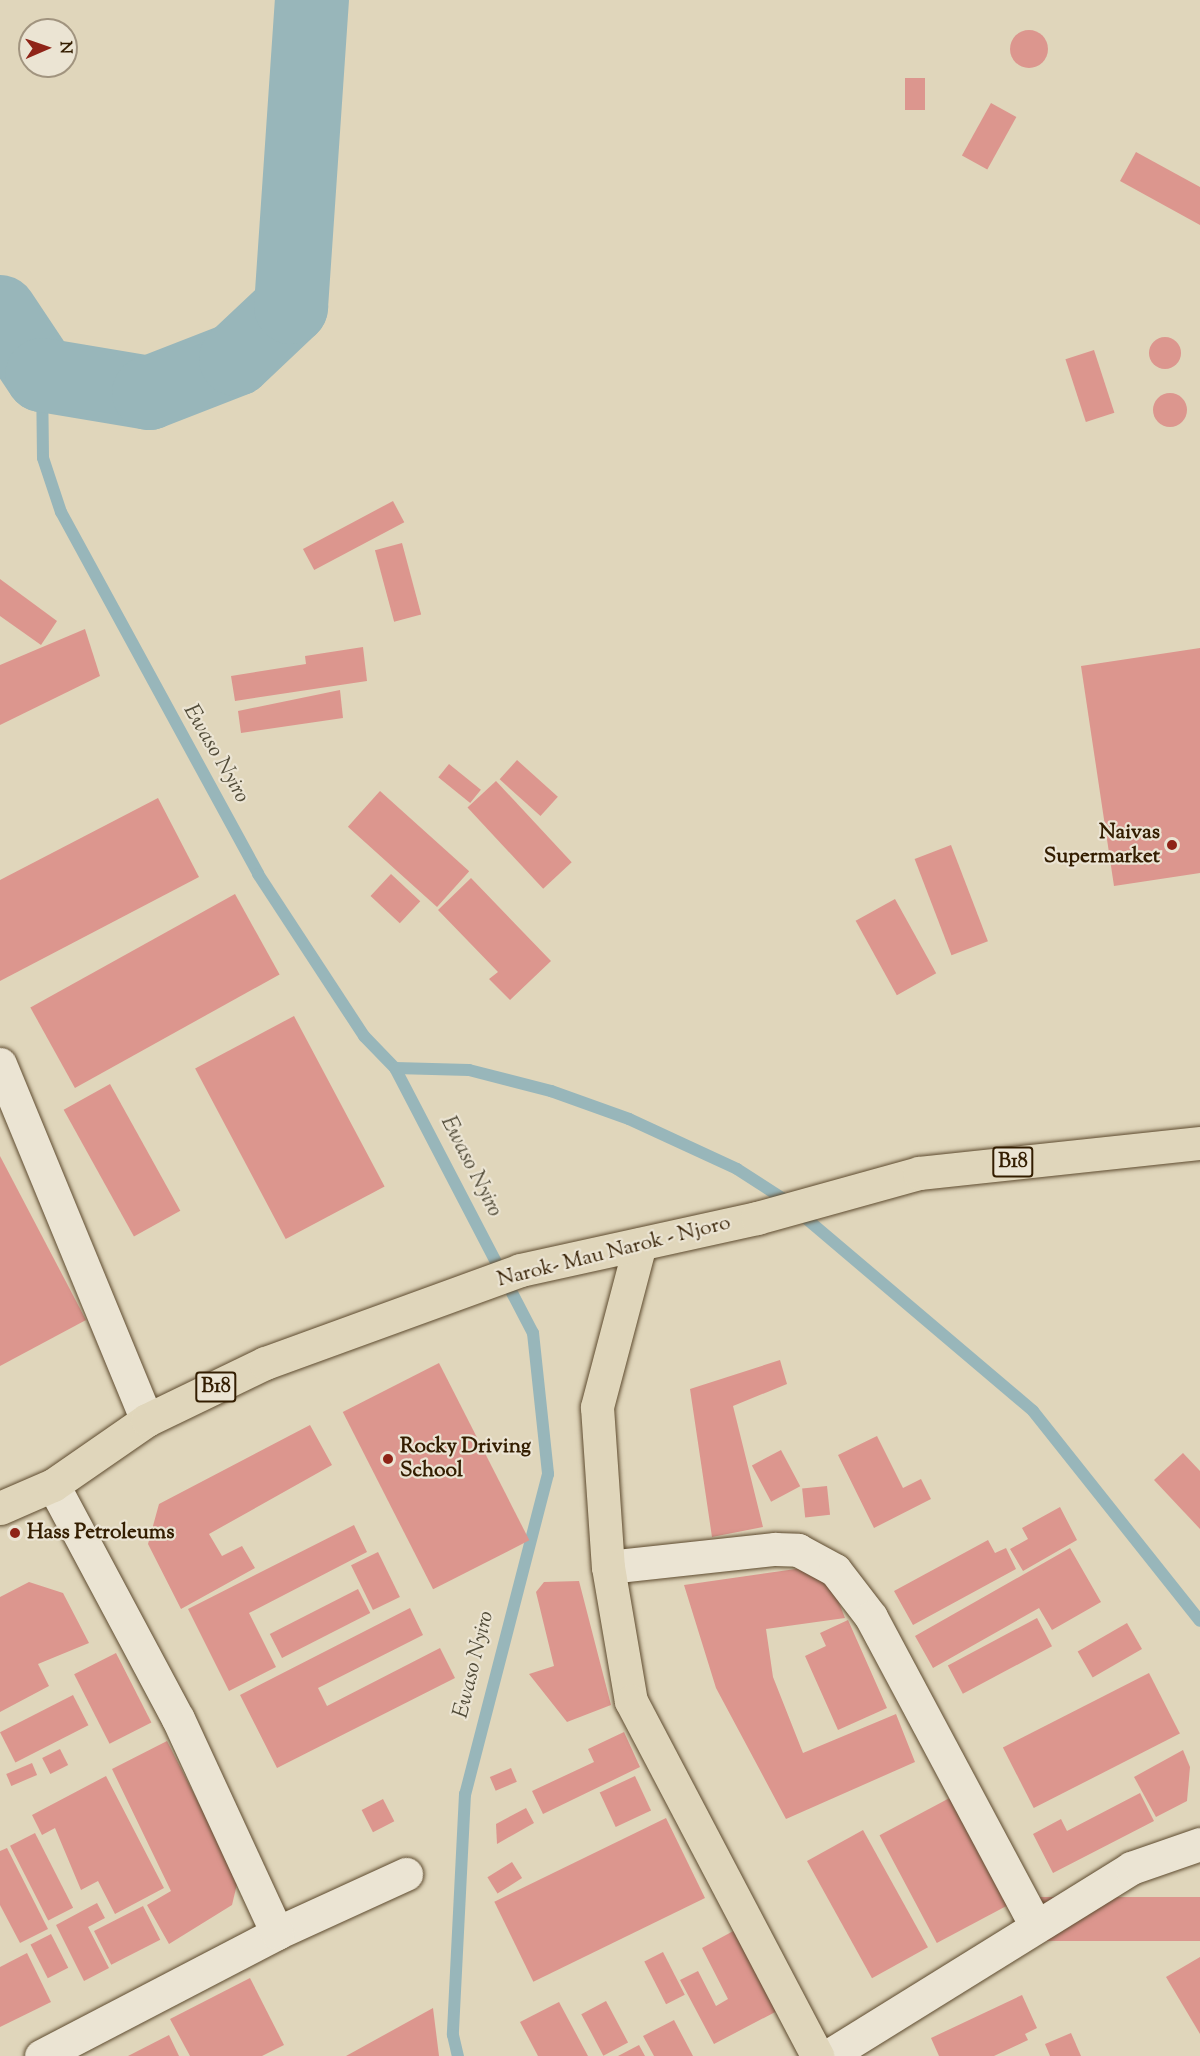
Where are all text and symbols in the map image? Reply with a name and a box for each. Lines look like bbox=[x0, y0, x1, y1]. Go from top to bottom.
north arrow bbox=[18, 18, 78, 78]
text: N bbox=[53, 41, 76, 54]
water label: Ewaso Nyiro bbox=[176, 700, 254, 808]
place label: Naivas Supermarket bbox=[1044, 820, 1160, 870]
marker: Naivas Supermarket bbox=[1165, 838, 1179, 852]
water label: Ewaso Nyiro bbox=[433, 1112, 507, 1222]
road number: B18 bbox=[992, 1145, 1034, 1179]
street label: Narok- Mau Narok - Njoro bbox=[495, 1211, 733, 1293]
road number: B18 bbox=[195, 1370, 237, 1404]
place label: Rocky Driving School bbox=[400, 1434, 531, 1484]
marker: Rocky Driving School bbox=[381, 1452, 395, 1466]
place label: Hass Petroleums bbox=[27, 1520, 174, 1546]
marker: Hass Petroleums bbox=[8, 1526, 22, 1540]
water label: Ewaso Nyiro bbox=[449, 1609, 501, 1721]

